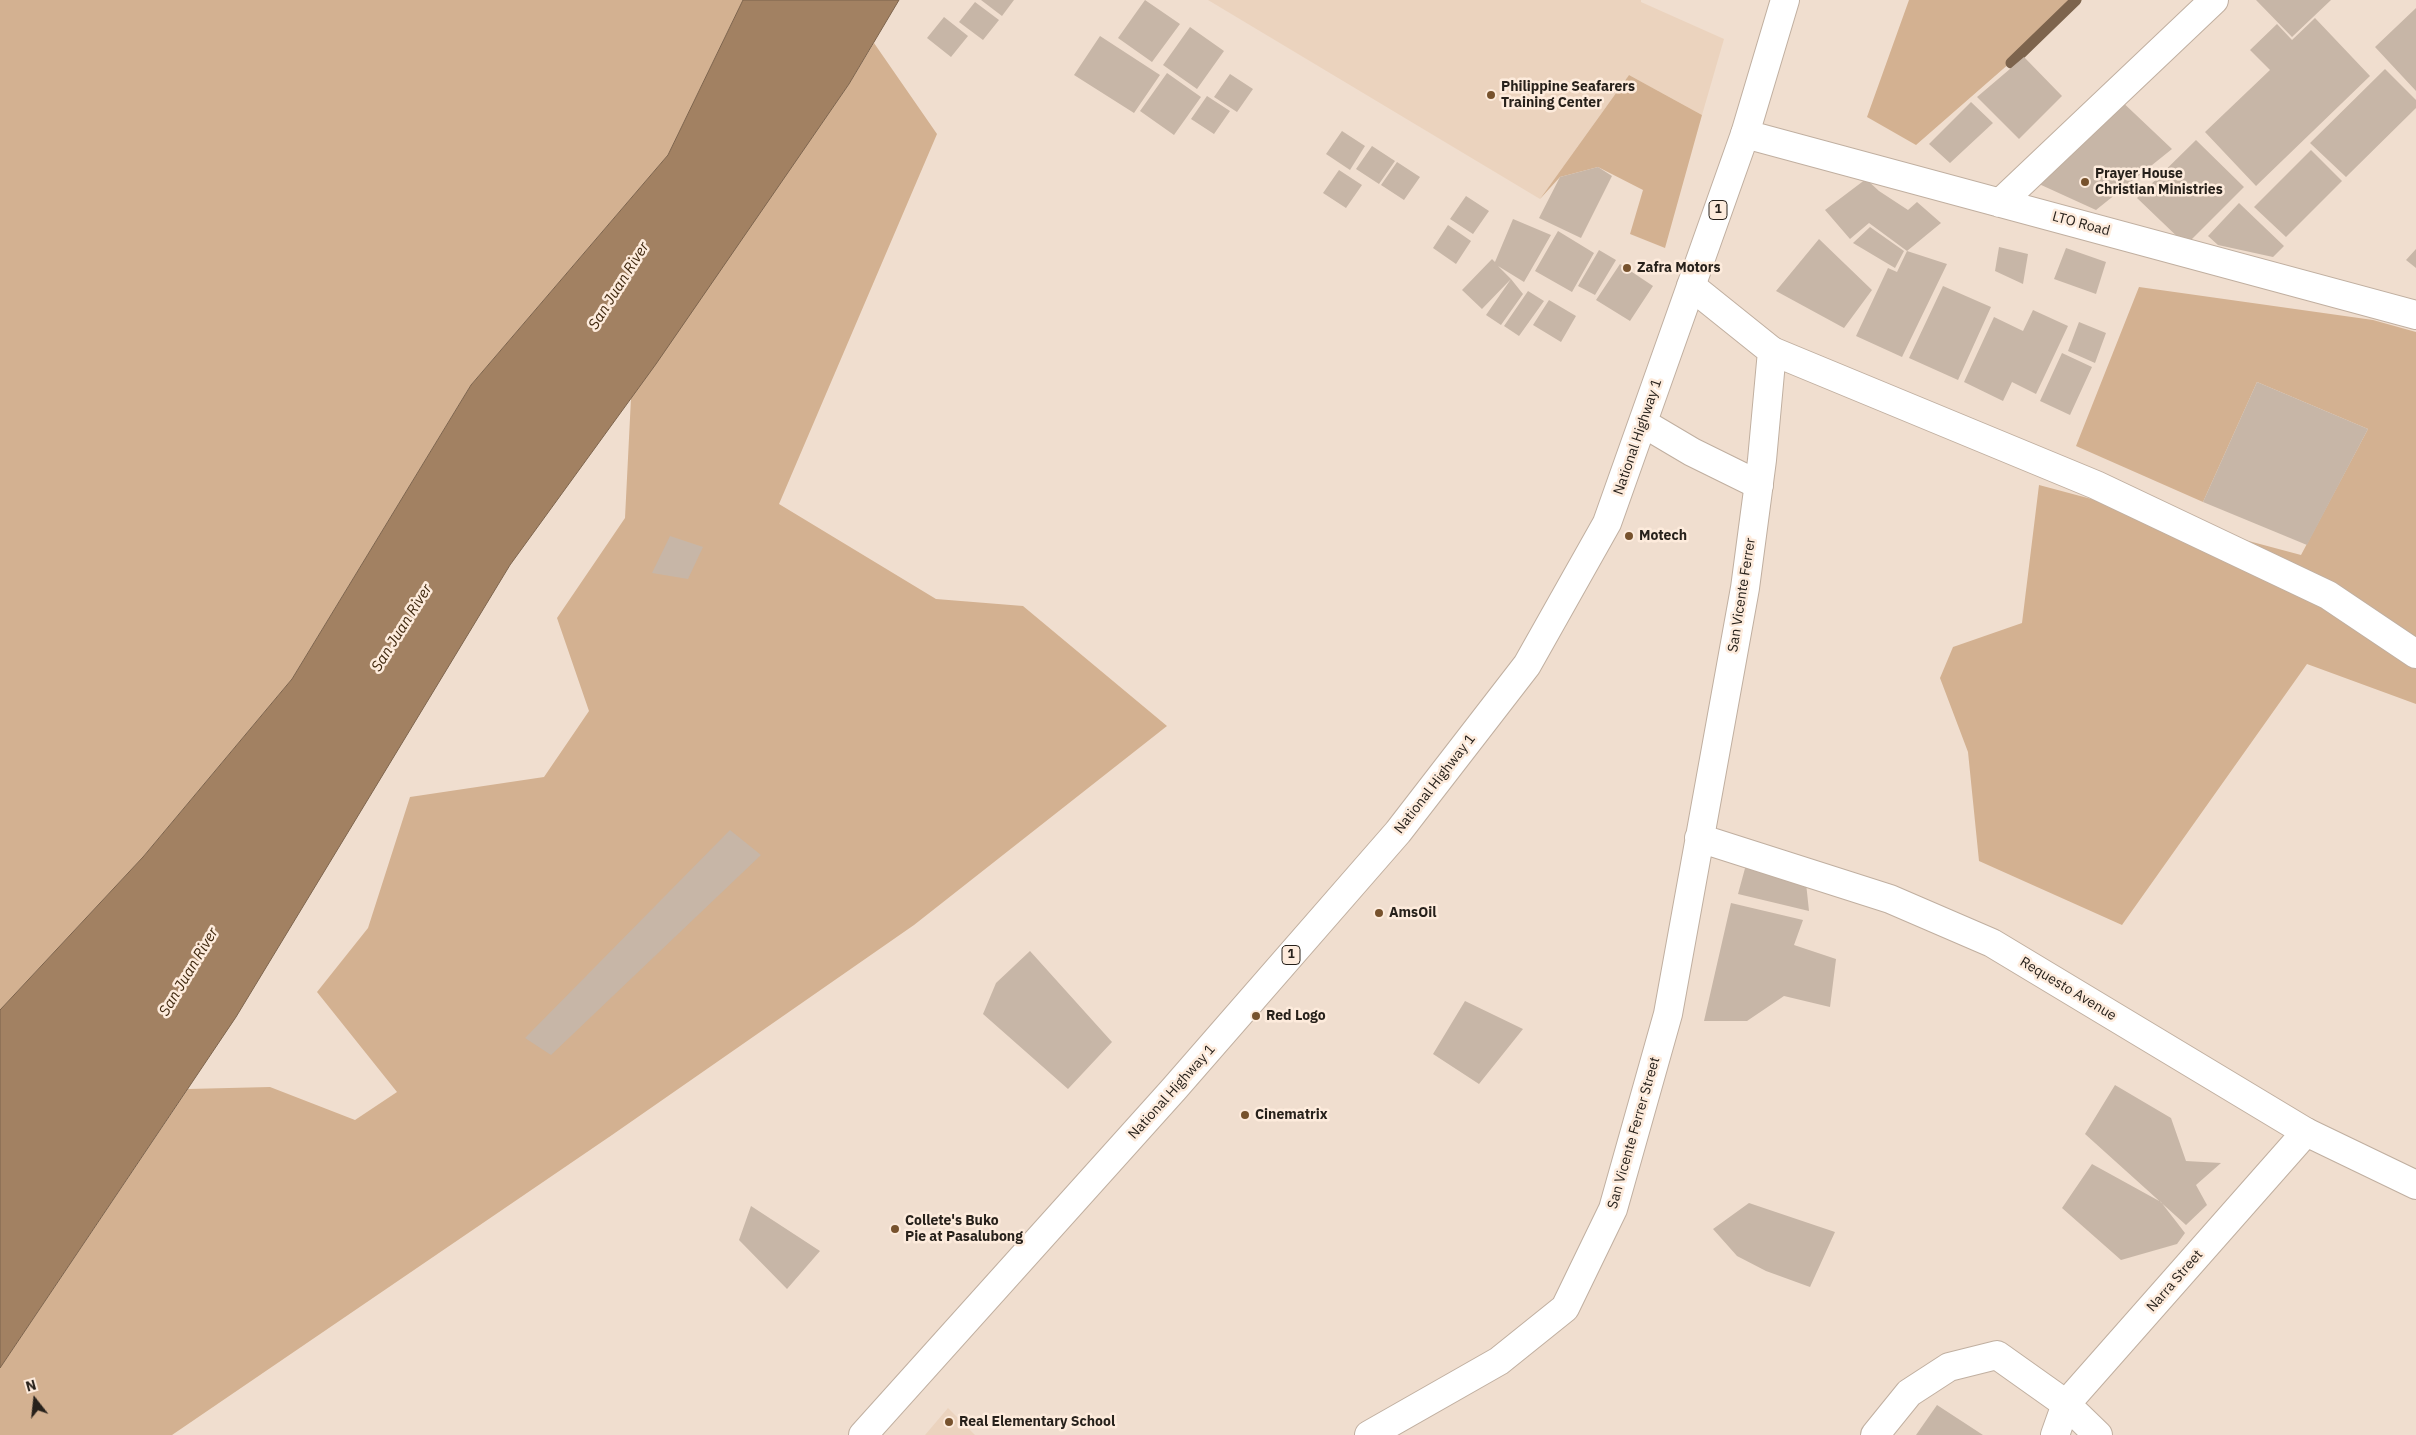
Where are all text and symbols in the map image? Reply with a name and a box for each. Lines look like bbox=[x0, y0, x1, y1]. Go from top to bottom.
place label: Philippine Seafarers Training Center bbox=[1501, 79, 1635, 111]
marker: Philippine Seafarers Training Center bbox=[1485, 89, 1497, 101]
place label: Prayer House Christian Ministries bbox=[2095, 166, 2223, 198]
marker: Prayer House Christian Ministries bbox=[2079, 176, 2091, 188]
road number: 1 bbox=[1709, 200, 1727, 220]
street label: LTO Road bbox=[2050, 208, 2112, 240]
water label: San Juan River bbox=[585, 239, 653, 333]
place label: Zafra Motors bbox=[1637, 260, 1720, 276]
marker: Zafra Motors bbox=[1621, 262, 1633, 274]
street label: National Highway 1 bbox=[1610, 377, 1666, 497]
place label: Motech bbox=[1639, 528, 1687, 544]
marker: Motech bbox=[1623, 530, 1635, 542]
street label: San Vicente Ferrer bbox=[1725, 537, 1759, 653]
water label: San Juan River bbox=[368, 581, 436, 675]
street label: National Highway 1 bbox=[1391, 731, 1479, 837]
place label: AmsOil bbox=[1389, 905, 1436, 921]
marker: AmsOil bbox=[1373, 907, 1385, 919]
water label: San Juan River bbox=[156, 925, 222, 1019]
road number: 1 bbox=[1282, 946, 1300, 964]
street label: Requesto Avenue bbox=[2017, 954, 2119, 1024]
place label: Red Logo bbox=[1266, 1008, 1326, 1024]
marker: Red Logo bbox=[1250, 1010, 1262, 1022]
street label: National Highway 1 bbox=[1125, 1041, 1219, 1143]
street label: San Vicente Ferrer Street bbox=[1604, 1055, 1664, 1211]
place label: Cinematrix bbox=[1255, 1107, 1328, 1123]
marker: Cinematrix bbox=[1239, 1109, 1251, 1121]
place label: Collete's Buko Pie at Pasalubong bbox=[905, 1213, 1023, 1246]
marker: Collete's Buko Pie at Pasalubong bbox=[889, 1223, 901, 1235]
street label: Narra Street bbox=[2143, 1247, 2207, 1315]
north arrow bbox=[10, 1375, 60, 1425]
text: N bbox=[24, 1376, 38, 1396]
place label: Real Elementary School bbox=[959, 1414, 1115, 1430]
marker: Real Elementary School bbox=[943, 1416, 955, 1428]

